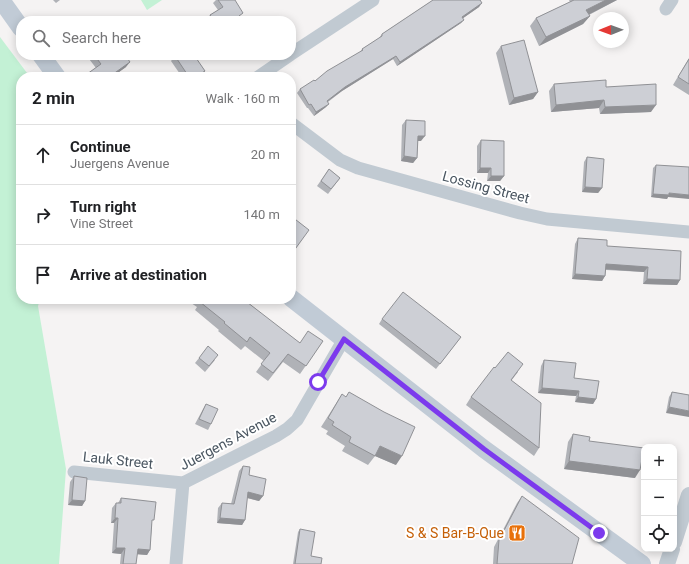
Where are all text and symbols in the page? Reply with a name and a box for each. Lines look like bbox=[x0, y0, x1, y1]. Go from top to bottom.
north arrow bbox=[593, 12, 629, 48]
search box bbox=[16, 16, 296, 60]
icon: search bbox=[30, 27, 52, 49]
text: Search here bbox=[62, 29, 141, 47]
text: 2 min bbox=[32, 88, 75, 108]
text: Walk · 160 m bbox=[205, 91, 280, 106]
text: Continue bbox=[70, 138, 131, 156]
icon: ahead bbox=[32, 144, 54, 166]
text: 20 m bbox=[251, 147, 280, 162]
text: Juergens Avenue bbox=[70, 156, 169, 171]
street label: Lossing Street bbox=[441, 168, 532, 206]
text: Turn right bbox=[70, 198, 136, 216]
icon: right bbox=[32, 204, 54, 226]
text: 140 m bbox=[243, 207, 280, 222]
text: Vine Street bbox=[70, 216, 133, 231]
icon: arrive bbox=[32, 264, 54, 286]
text: Arrive at destination bbox=[70, 266, 207, 284]
route start bbox=[309, 373, 327, 391]
street label: Juergens Avenue bbox=[177, 409, 279, 473]
map controls bbox=[641, 444, 677, 552]
button: + bbox=[641, 444, 677, 480]
street label: Lauk Street bbox=[82, 448, 154, 472]
button: − bbox=[641, 480, 677, 516]
button: locate bbox=[641, 516, 677, 552]
restaurant icon: S & S Bar-B-Que bbox=[507, 523, 527, 543]
route end bbox=[590, 524, 608, 542]
place label: S & S Bar-B-Que bbox=[406, 525, 504, 541]

